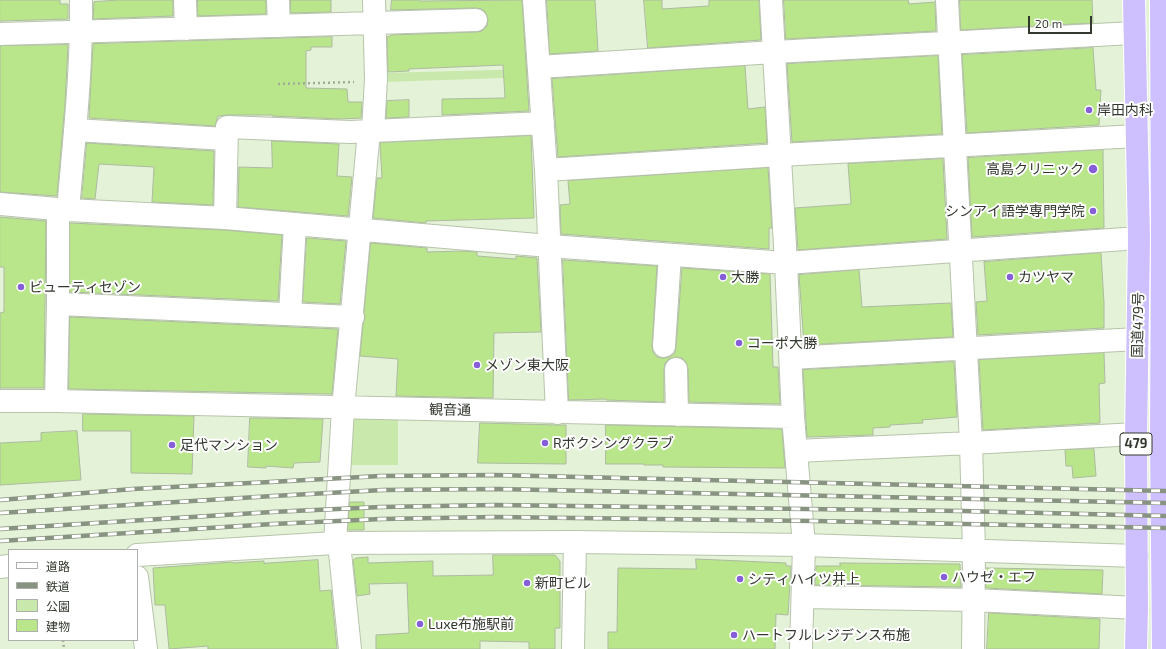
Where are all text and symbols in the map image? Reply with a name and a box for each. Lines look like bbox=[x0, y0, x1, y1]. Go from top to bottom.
scale bar bbox=[1030, 8, 1094, 34]
text: 20 m bbox=[1035, 16, 1062, 30]
place label: 岸田内科 bbox=[1097, 102, 1153, 118]
marker: 岸田内科 bbox=[1084, 105, 1094, 115]
place label: 高島クリニック bbox=[986, 161, 1084, 177]
marker: 高島クリニック bbox=[1087, 163, 1099, 175]
place label: シンアイ語学専門学院 bbox=[945, 203, 1085, 219]
marker: シンアイ語学専門学院 bbox=[1088, 206, 1098, 216]
place label: 大勝 bbox=[731, 269, 759, 285]
place label: カツヤマ bbox=[1018, 269, 1074, 285]
marker: 大勝 bbox=[718, 272, 728, 282]
marker: カツヤマ bbox=[1005, 272, 1015, 282]
place label: ビューティセゾン bbox=[29, 279, 141, 295]
marker: ビューティセゾン bbox=[16, 282, 26, 292]
street label: 国道479号 bbox=[1129, 292, 1147, 358]
place label: コーポ大勝 bbox=[747, 335, 817, 351]
marker: コーポ大勝 bbox=[734, 338, 744, 348]
place label: メゾン東大阪 bbox=[485, 357, 569, 373]
marker: メゾン東大阪 bbox=[472, 360, 482, 370]
street label: 観音通 bbox=[429, 401, 471, 419]
road number: 479 bbox=[1120, 433, 1152, 455]
place label: Rボクシングクラブ bbox=[553, 435, 674, 451]
place label: 足代マンション bbox=[180, 437, 278, 453]
marker: Rボクシングクラブ bbox=[540, 438, 550, 448]
marker: 足代マンション bbox=[167, 440, 177, 450]
legend bbox=[8, 549, 138, 641]
text: 道路 bbox=[46, 559, 70, 573]
place label: ハウゼ・エフ bbox=[952, 569, 1036, 585]
place label: シティハイツ井上 bbox=[748, 571, 860, 587]
marker: ハウゼ・エフ bbox=[939, 572, 949, 582]
marker: シティハイツ井上 bbox=[735, 574, 745, 584]
place label: 新町ビル bbox=[535, 575, 591, 591]
marker: 新町ビル bbox=[522, 578, 532, 588]
text: 鉄道 bbox=[46, 579, 70, 593]
text: 公園 bbox=[46, 599, 70, 613]
place label: Luxe布施駅前 bbox=[428, 616, 514, 632]
text: 建物 bbox=[46, 619, 70, 633]
marker: Luxe布施駅前 bbox=[415, 619, 425, 629]
place label: ハートフルレジデンス布施 bbox=[742, 627, 910, 643]
marker: ハートフルレジデンス布施 bbox=[729, 630, 739, 640]

